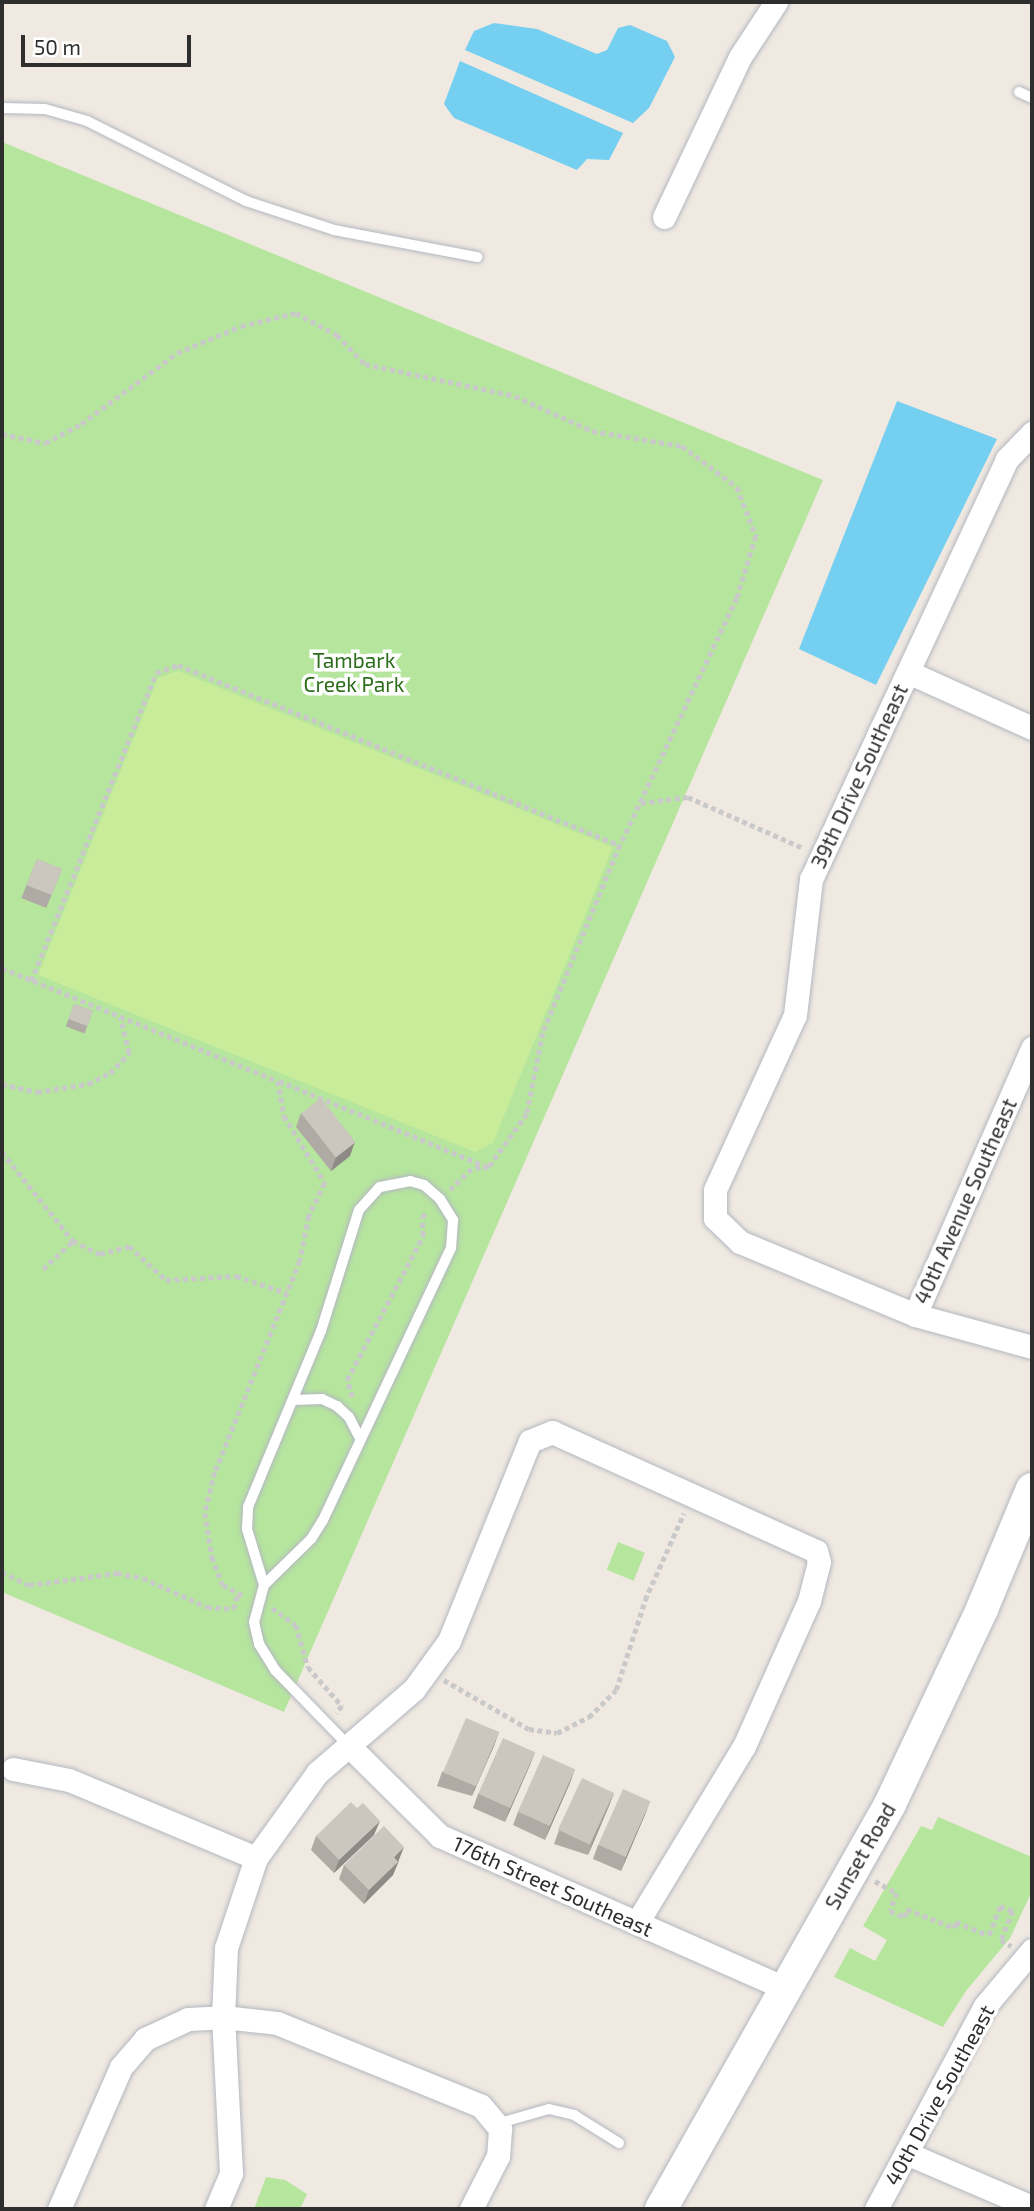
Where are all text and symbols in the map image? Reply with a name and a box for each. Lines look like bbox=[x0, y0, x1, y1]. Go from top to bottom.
scale bar bbox=[24, 21, 194, 65]
text: 50 m bbox=[34, 34, 81, 59]
park label: Tambark Creek Park bbox=[304, 647, 404, 697]
street label: 39th Drive Southeast bbox=[805, 680, 913, 872]
street label: 40th Avenue Southeast bbox=[908, 1094, 1022, 1308]
street label: Sunset Road bbox=[819, 1798, 901, 1914]
street label: 176th Street Southeast bbox=[449, 1830, 657, 1942]
street label: 40th Drive Southeast bbox=[879, 2000, 999, 2190]

